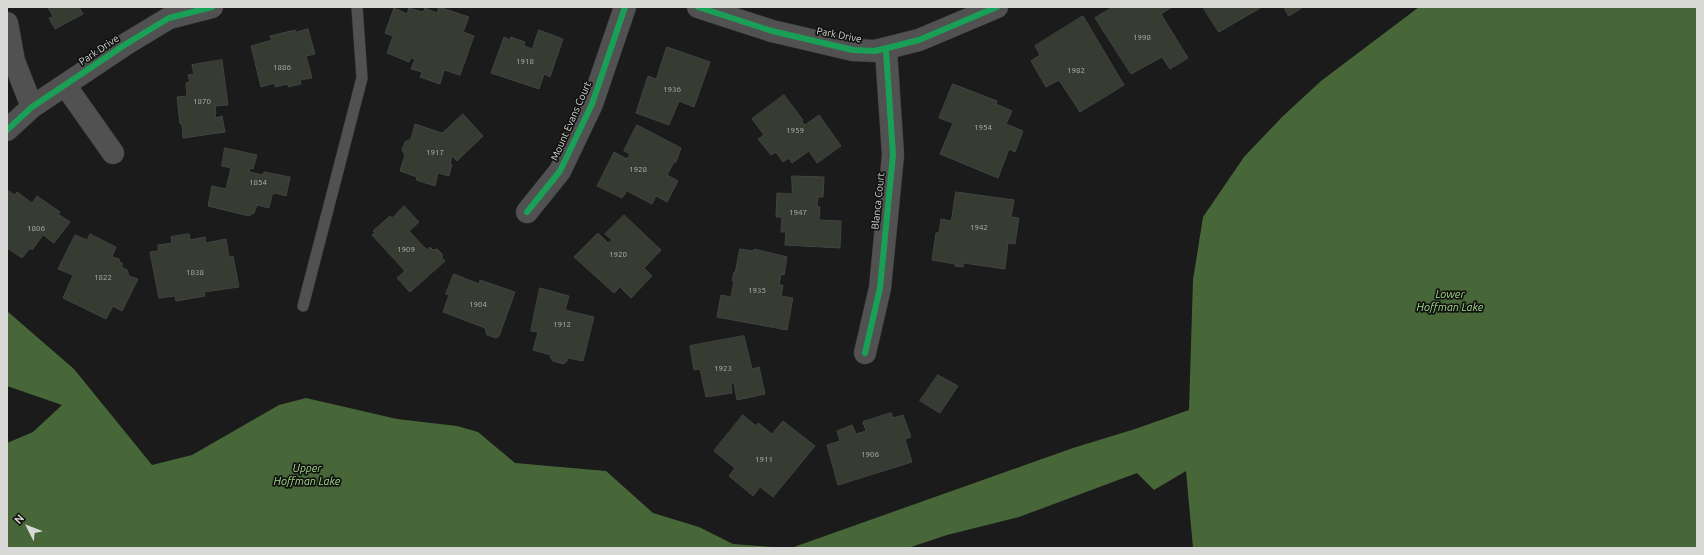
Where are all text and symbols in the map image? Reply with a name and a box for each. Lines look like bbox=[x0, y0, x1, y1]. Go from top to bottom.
street label: Park Drive bbox=[815, 25, 863, 45]
street label: Park Drive bbox=[77, 32, 121, 68]
house number: 1998 bbox=[1133, 32, 1151, 42]
house number: 1918 bbox=[516, 56, 534, 66]
house number: 1886 bbox=[273, 62, 291, 72]
house number: 1982 bbox=[1067, 65, 1085, 75]
street label: Mount Evans Court bbox=[548, 80, 594, 162]
house number: 1936 bbox=[663, 84, 681, 94]
house number: 1870 bbox=[193, 96, 211, 106]
house number: 1954 bbox=[974, 122, 992, 132]
house number: 1959 bbox=[786, 125, 804, 135]
house number: 1917 bbox=[426, 147, 444, 157]
house number: 1928 bbox=[629, 164, 647, 174]
street label: Blanca Court bbox=[869, 172, 887, 230]
house number: 1854 bbox=[249, 177, 267, 187]
house number: 1947 bbox=[789, 207, 807, 217]
house number: 1942 bbox=[970, 222, 988, 232]
house number: 1806 bbox=[27, 223, 45, 233]
house number: 1909 bbox=[397, 244, 415, 254]
house number: 1920 bbox=[609, 249, 627, 259]
house number: 1838 bbox=[186, 267, 204, 277]
house number: 1822 bbox=[94, 272, 112, 282]
house number: 1935 bbox=[748, 285, 766, 295]
water label: Lower Hoffman Lake bbox=[1417, 287, 1483, 313]
house number: 1904 bbox=[469, 299, 487, 309]
house number: 1912 bbox=[553, 319, 571, 329]
house number: 1923 bbox=[714, 363, 732, 373]
house number: 1906 bbox=[861, 449, 879, 459]
house number: 1911 bbox=[755, 454, 773, 464]
water label: Upper Hoffman Lake bbox=[274, 461, 340, 487]
north arrow bbox=[8, 507, 48, 547]
text: N bbox=[12, 512, 26, 526]

